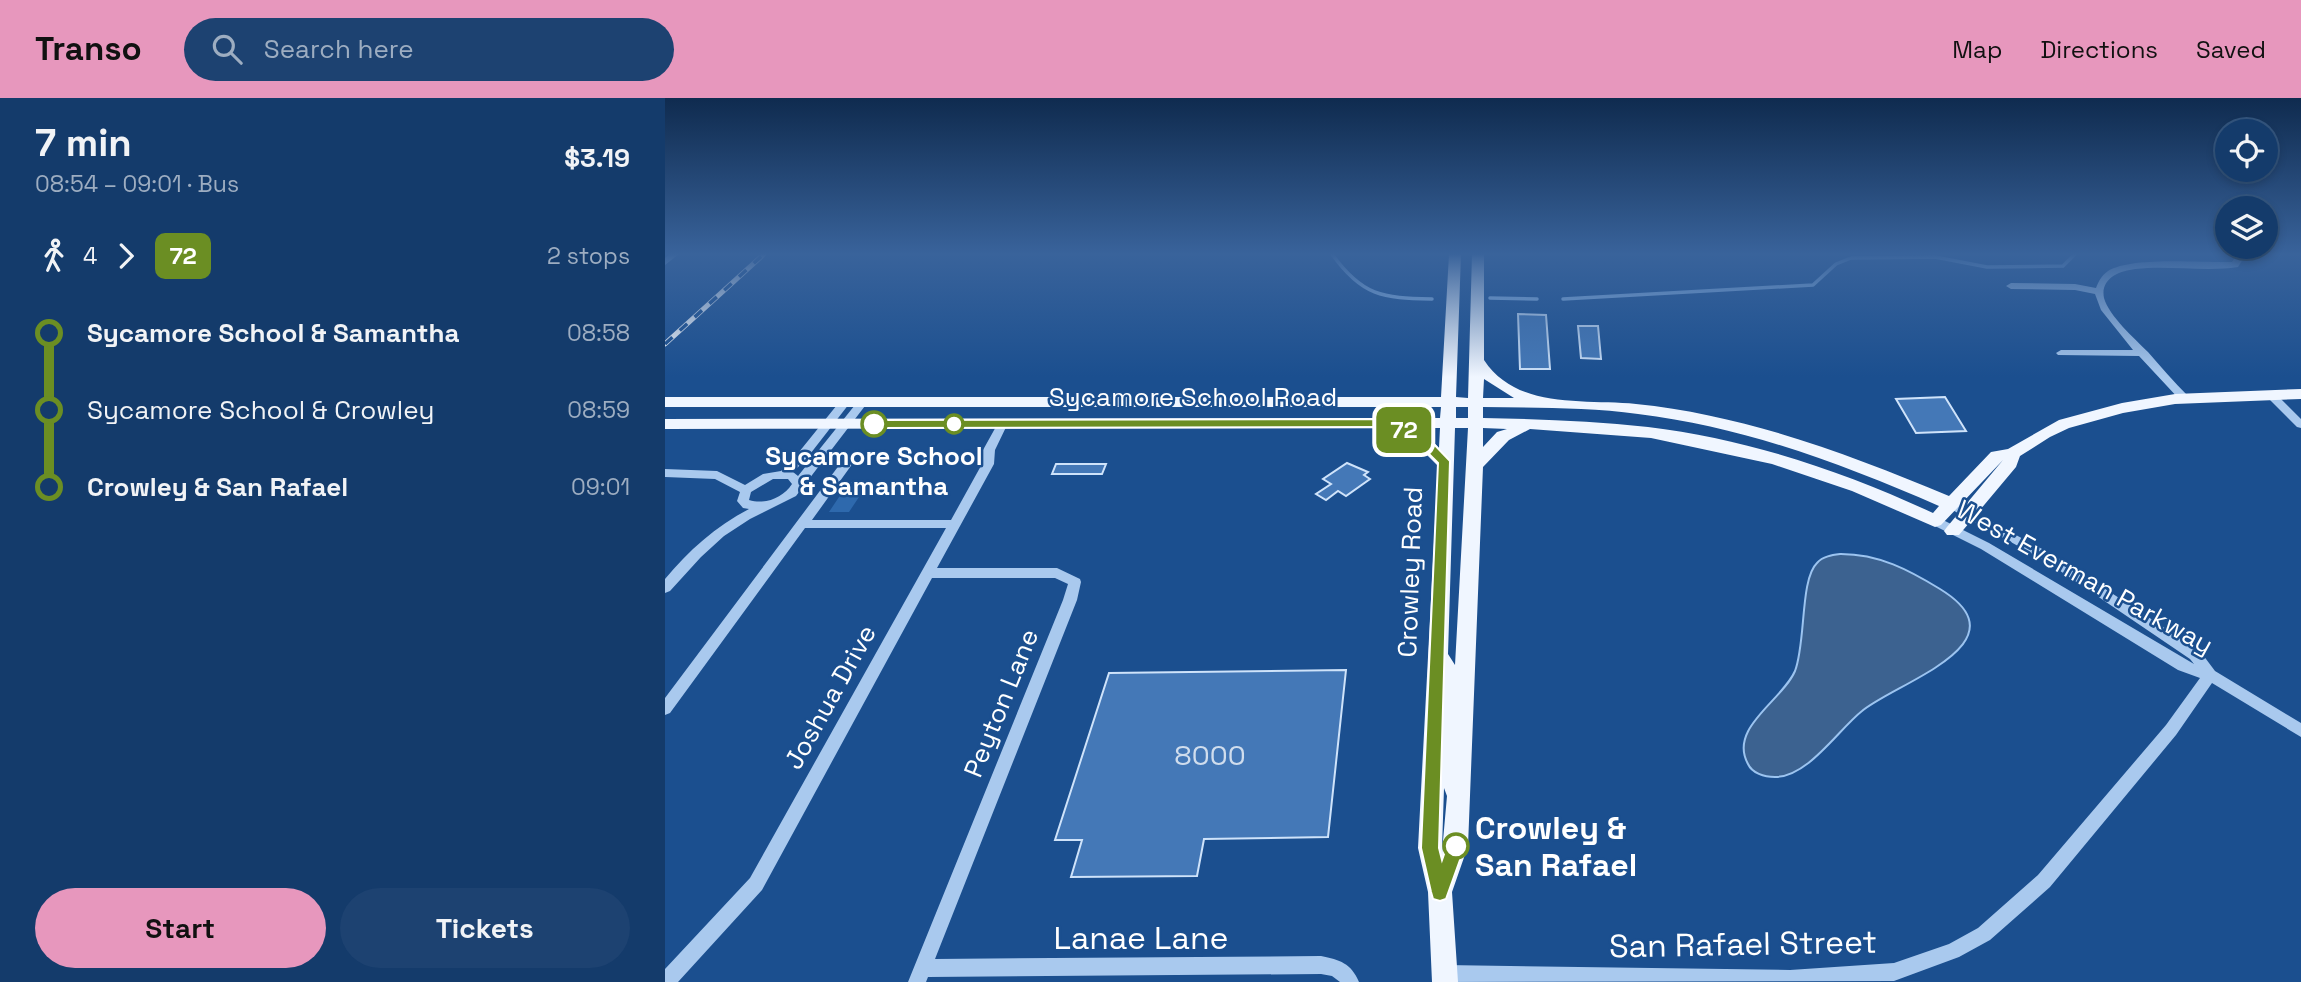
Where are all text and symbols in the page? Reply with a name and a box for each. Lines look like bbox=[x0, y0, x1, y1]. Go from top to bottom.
search box bbox=[184, 18, 674, 81]
text: Transo bbox=[35, 28, 142, 70]
icon: search bbox=[208, 30, 246, 68]
text: Search here bbox=[264, 32, 414, 66]
text: Map bbox=[1952, 34, 2002, 65]
text: Directions bbox=[2040, 34, 2158, 65]
text: Saved bbox=[2196, 34, 2266, 65]
text: 7 min bbox=[35, 119, 132, 167]
map controls bbox=[2215, 119, 2278, 259]
button: locate bbox=[2215, 119, 2278, 182]
text: $3.19 bbox=[564, 141, 630, 175]
text: 08:54 – 09:01 · Bus bbox=[35, 169, 239, 199]
button: layers bbox=[2215, 196, 2278, 259]
icon: walk bbox=[35, 237, 73, 275]
icon: forward bbox=[107, 237, 145, 275]
text: 72 bbox=[169, 240, 197, 271]
text: 4 bbox=[83, 241, 97, 271]
text: 2 stops bbox=[547, 241, 630, 271]
text: Sycamore School & Samantha bbox=[87, 316, 459, 350]
text: 08:58 bbox=[567, 318, 630, 348]
street label: Sycamore School Road bbox=[1049, 380, 1337, 414]
text: Sycamore School & Crowley bbox=[87, 393, 435, 427]
text: 08:59 bbox=[567, 395, 630, 425]
line badge: 72 bbox=[1373, 407, 1435, 453]
marker: Sycamore School & Samantha bbox=[861, 411, 887, 437]
unlabelled marker bbox=[944, 414, 964, 434]
text: 72 bbox=[1390, 414, 1418, 445]
place label: Sycamore School & Samantha bbox=[765, 439, 983, 503]
text: Crowley & San Rafael bbox=[87, 470, 348, 504]
text: 09:01 bbox=[571, 472, 630, 502]
street label: Crowley Road bbox=[1390, 486, 1430, 658]
street label: West Everman Parkway bbox=[1951, 492, 2219, 662]
street label: Joshua Drive bbox=[776, 619, 884, 775]
street label: Peyton Lane bbox=[956, 624, 1046, 782]
house number: 8000 bbox=[1174, 737, 1246, 773]
place label: Crowley & San Rafael bbox=[1475, 808, 1637, 885]
marker: Crowley & San Rafael bbox=[1443, 833, 1469, 859]
button: Start bbox=[35, 888, 326, 968]
button: Tickets bbox=[340, 888, 630, 968]
street label: Lanae Lane bbox=[1053, 918, 1229, 958]
street label: San Rafael Street bbox=[1609, 922, 1877, 966]

